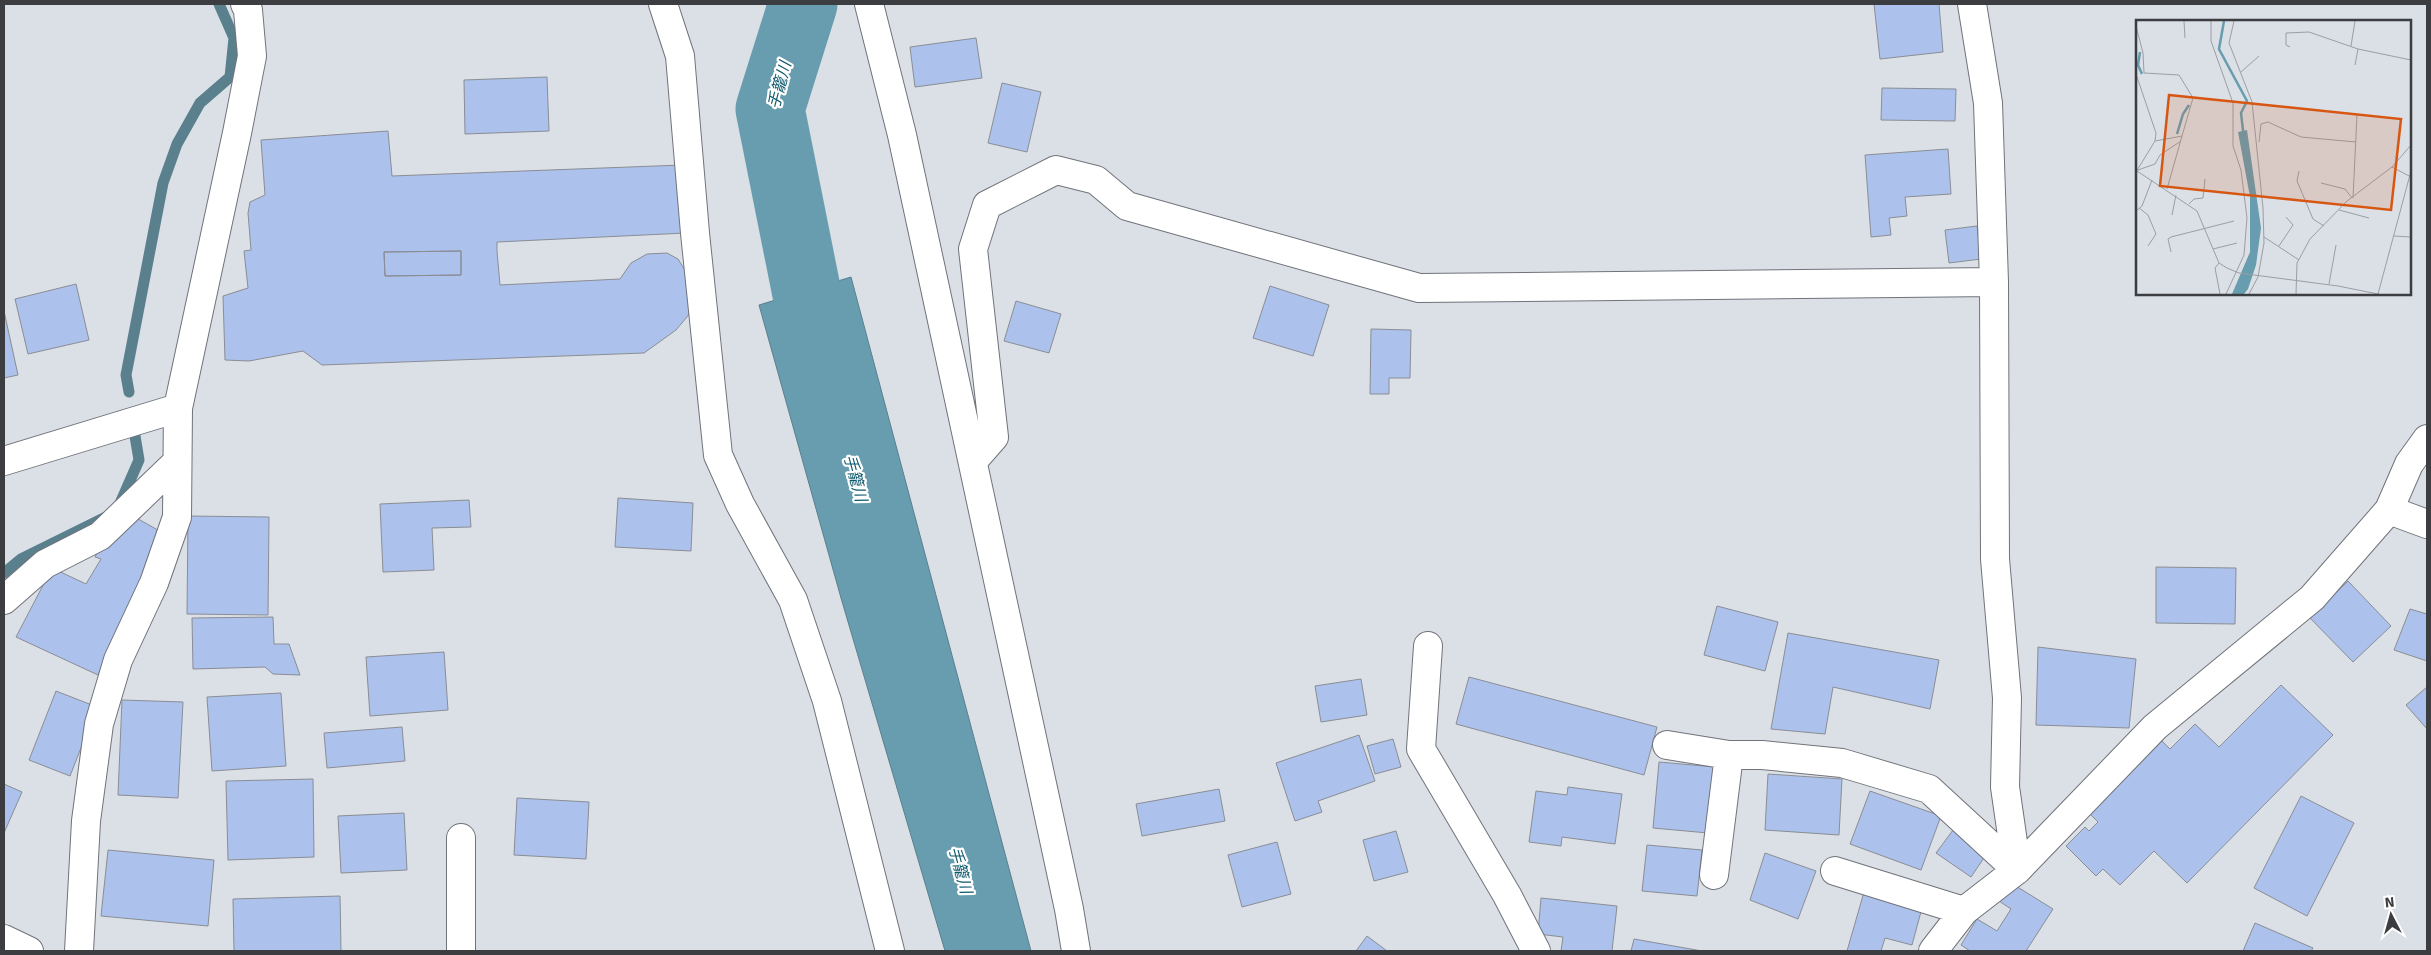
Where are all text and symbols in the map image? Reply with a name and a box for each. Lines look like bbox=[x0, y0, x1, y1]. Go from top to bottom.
inset map bbox=[2136, 20, 2411, 295]
water label: 手籠川 bbox=[764, 58, 796, 111]
water label: 手籠川 bbox=[839, 452, 871, 506]
water label: 手籠川 bbox=[944, 844, 976, 898]
north arrow bbox=[2366, 890, 2416, 940]
text: N bbox=[2384, 894, 2395, 912]

